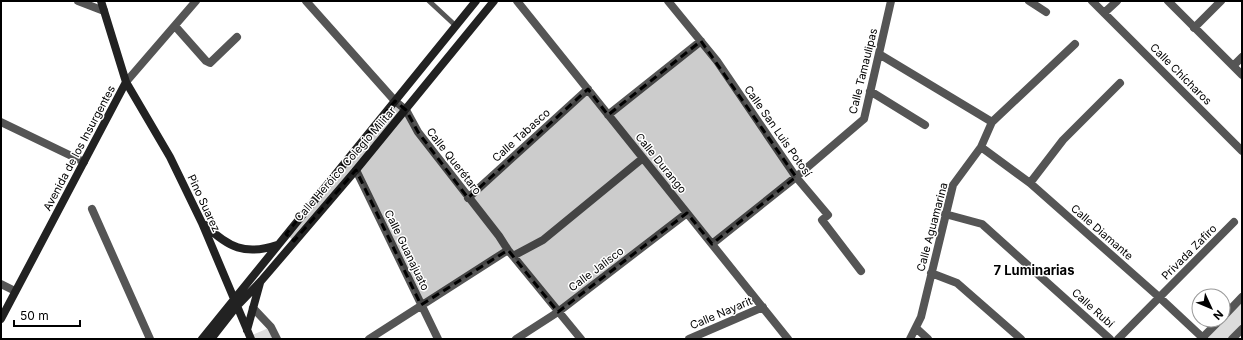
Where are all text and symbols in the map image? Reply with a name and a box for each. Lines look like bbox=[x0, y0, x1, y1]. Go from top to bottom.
street label: Calle Tamaulipas bbox=[846, 26, 880, 115]
street label: Calle Chícharos bbox=[1147, 40, 1215, 108]
street label: Avenida de los Insurgentes bbox=[40, 83, 118, 213]
street label: Calle San Luis Potosí bbox=[741, 83, 815, 180]
street label: Calle Heróico Colegio Militar bbox=[291, 104, 399, 224]
street label: Calle Tabasco bbox=[489, 105, 553, 165]
street label: Calle Querétaro bbox=[424, 125, 485, 198]
street label: Calle Durango bbox=[632, 130, 690, 196]
street label: Pino Suarez bbox=[185, 172, 223, 234]
street label: Calle Aguamarina bbox=[913, 181, 951, 273]
street label: Calle Diamante bbox=[1068, 201, 1136, 263]
street label: Calle Guanajuato bbox=[381, 207, 433, 293]
street label: Privada Zafiro bbox=[1158, 221, 1220, 283]
street label: Calle Jalisco bbox=[566, 243, 627, 294]
district label: 7 Luminarias bbox=[994, 262, 1074, 278]
street label: Calle Rubí bbox=[1069, 285, 1117, 331]
north arrow bbox=[1191, 288, 1231, 328]
street label: Calle Nayarit bbox=[688, 293, 755, 332]
scale bar bbox=[14, 302, 80, 328]
text: N bbox=[1210, 307, 1226, 323]
text: 50 m bbox=[20, 308, 49, 323]

